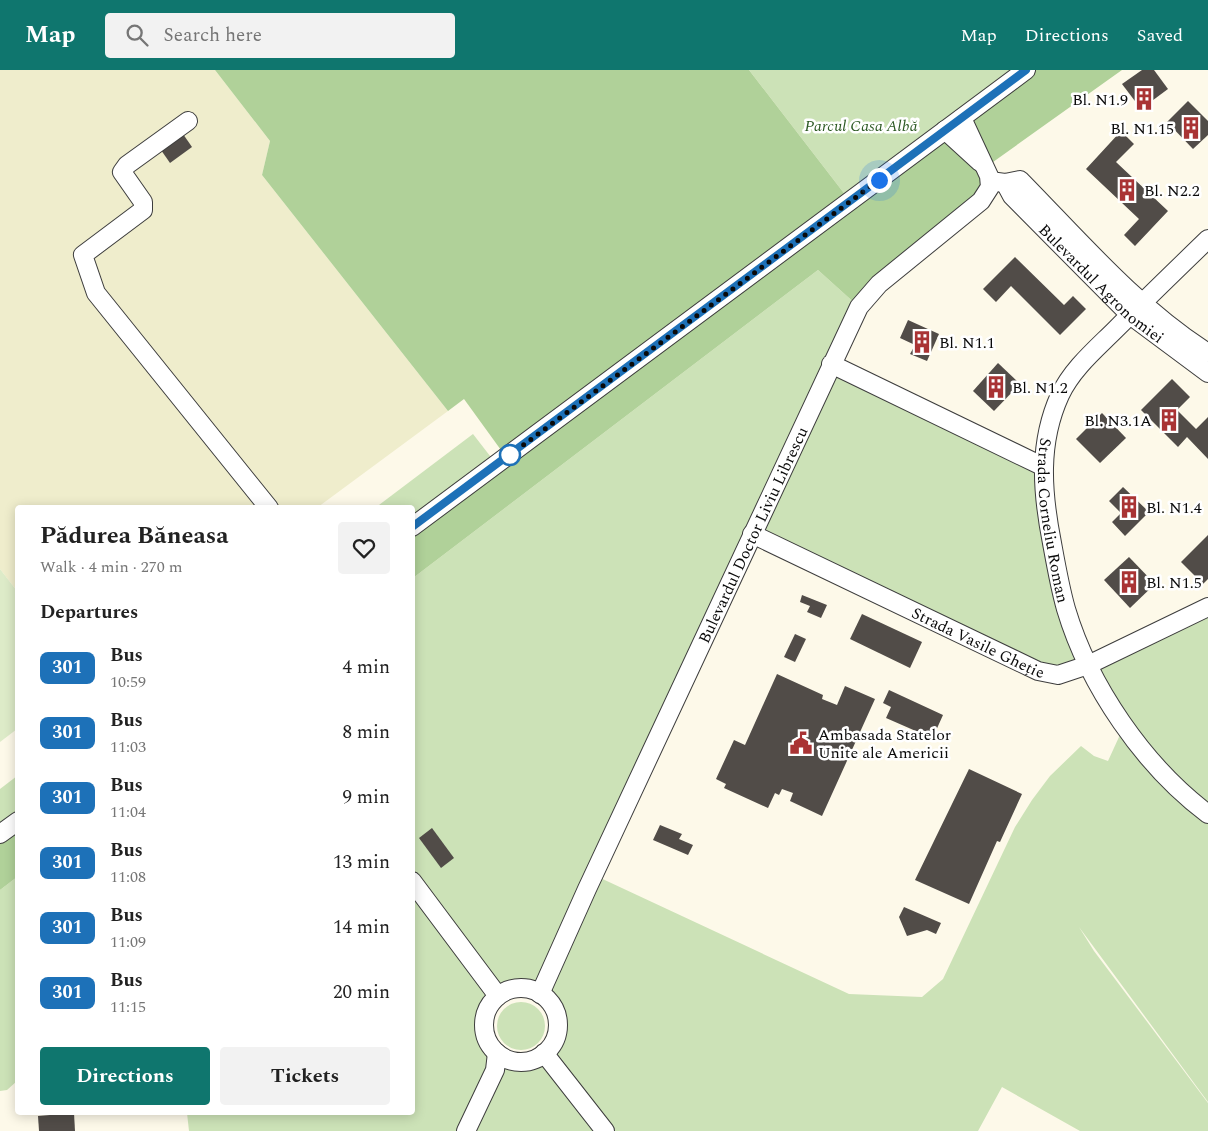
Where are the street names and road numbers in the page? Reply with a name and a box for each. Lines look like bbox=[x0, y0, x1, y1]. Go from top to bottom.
street label: Bulevardul Agronomiei bbox=[1033, 219, 1169, 349]
street label: Bulevardul Doctor Liviu Librescu bbox=[692, 423, 814, 648]
street label: Strada Corneliu Roman bbox=[1031, 436, 1075, 606]
street label: Strada Vasile Gheție bbox=[907, 601, 1046, 685]

